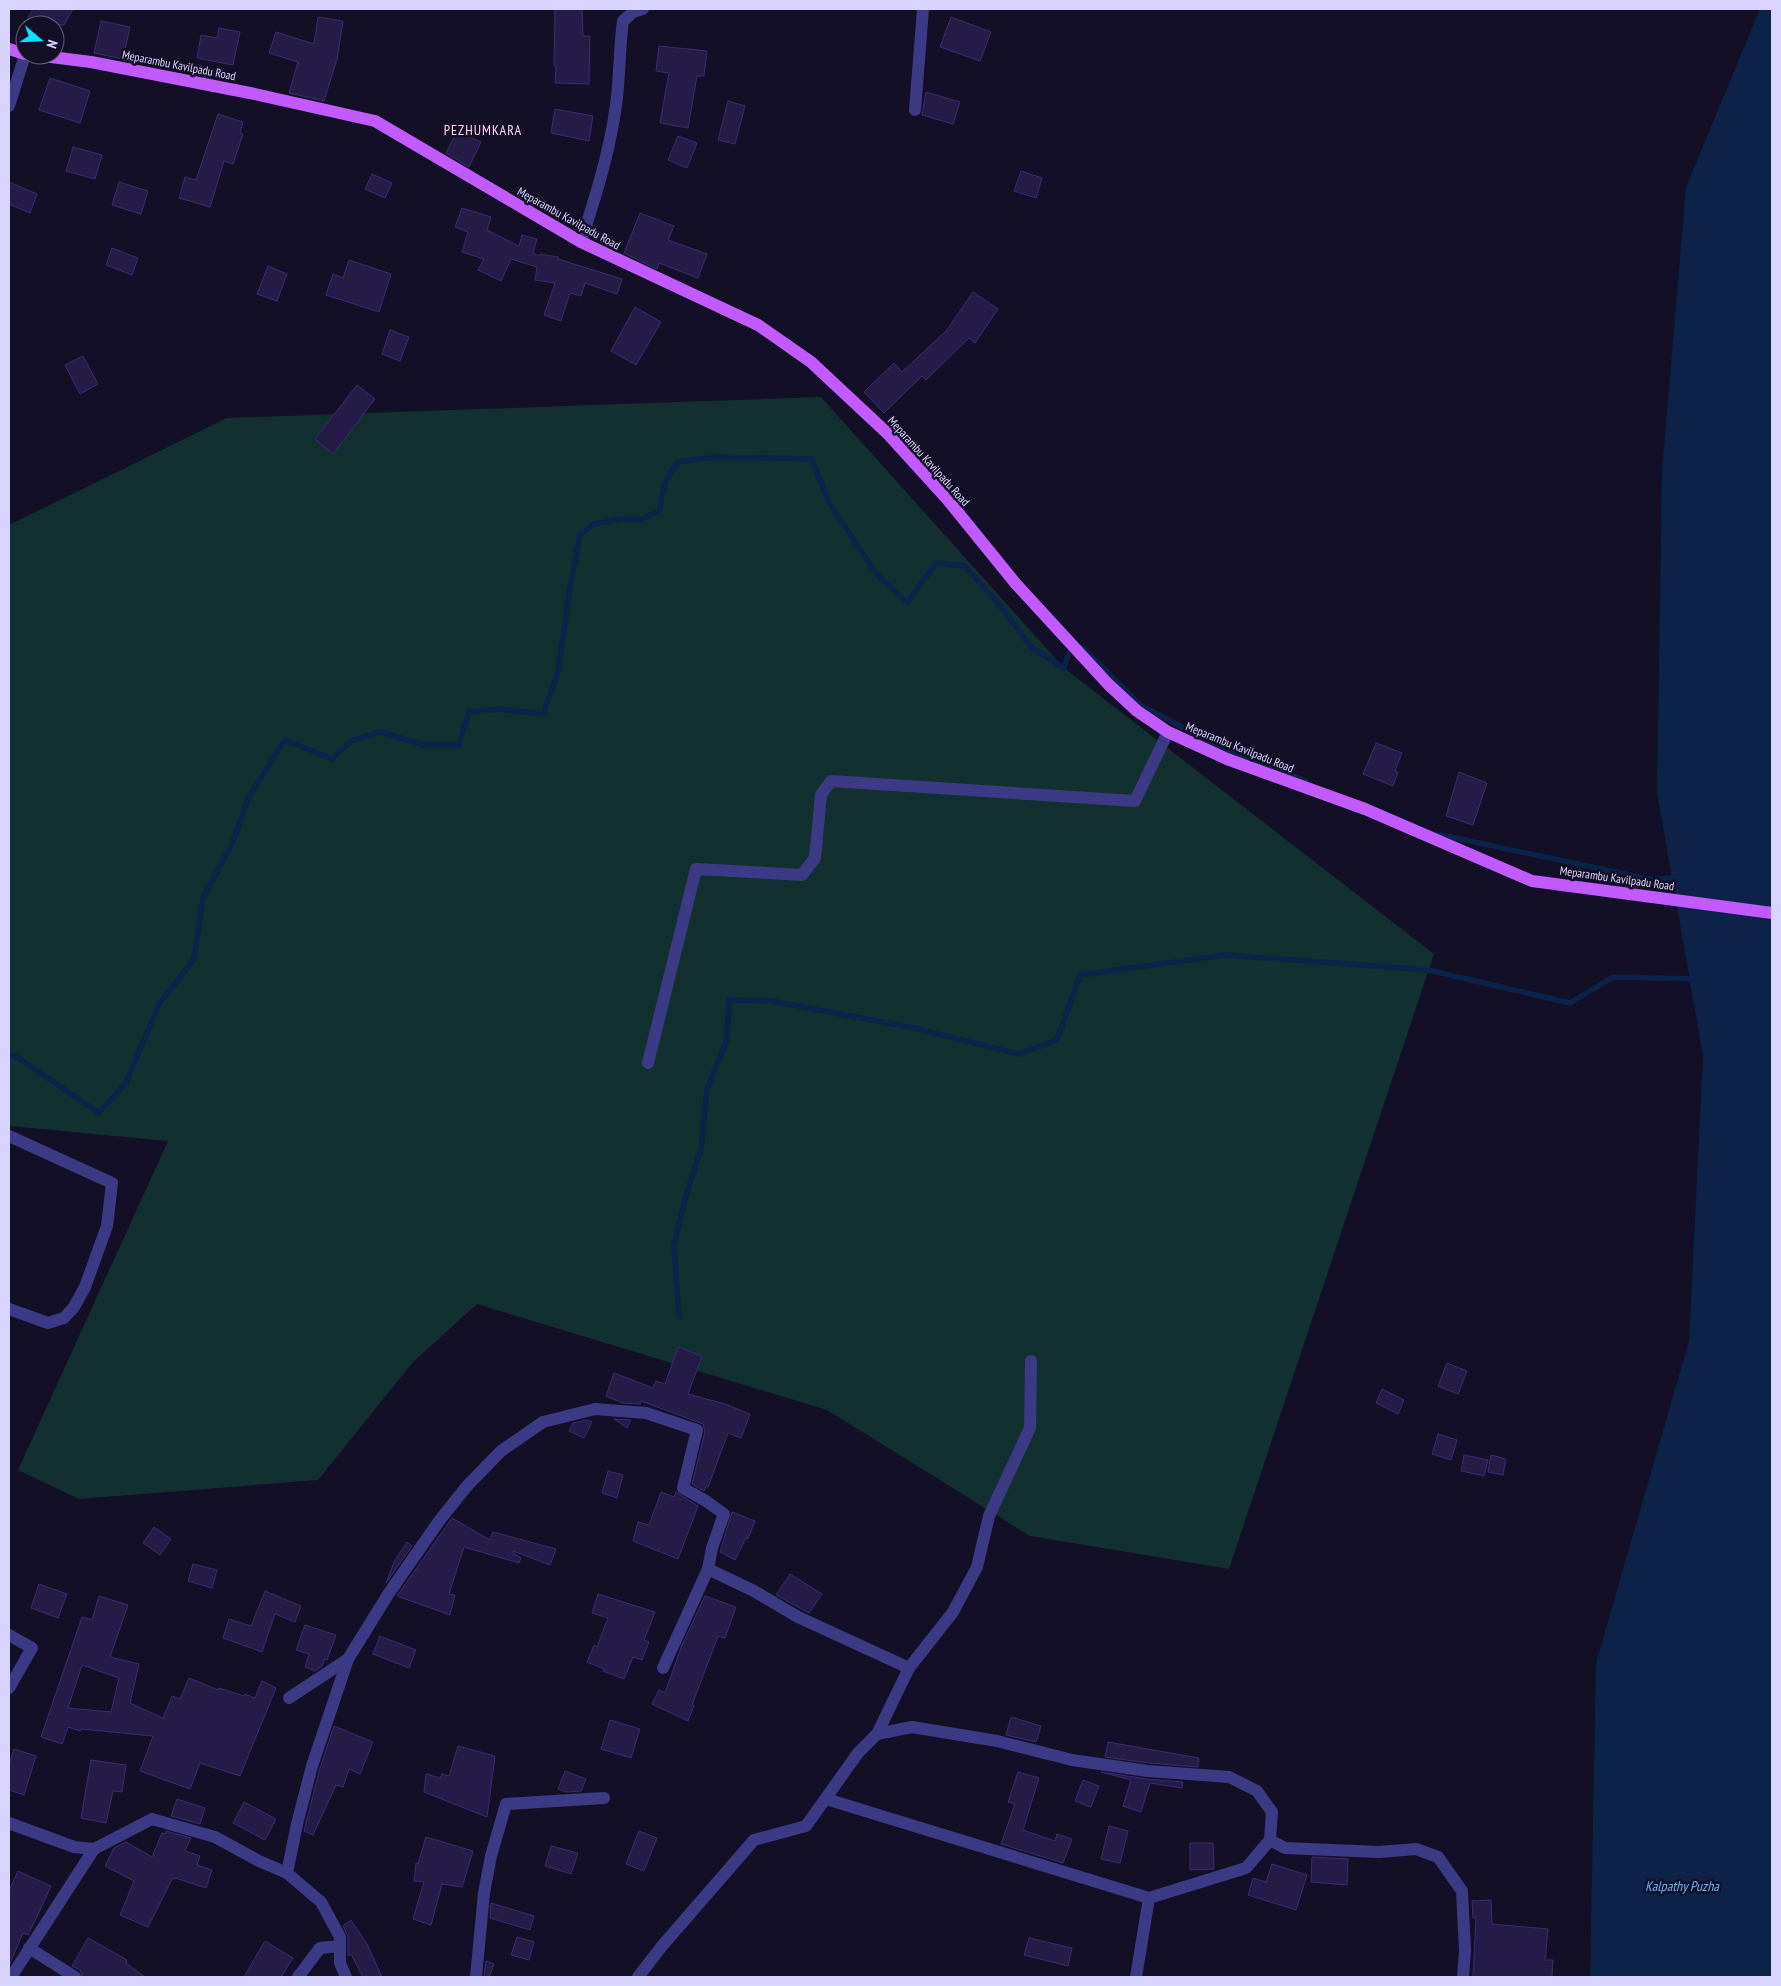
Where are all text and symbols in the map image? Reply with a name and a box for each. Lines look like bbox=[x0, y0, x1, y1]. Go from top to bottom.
north arrow bbox=[15, 15, 65, 65]
text: N bbox=[43, 38, 62, 51]
street label: Meparambu Kavilpadu Road bbox=[121, 47, 237, 83]
district label: PEZHUMKARA bbox=[444, 121, 522, 139]
street label: Meparambu Kavilpadu Road bbox=[515, 183, 623, 253]
street label: Meparambu Kavilpadu Road bbox=[885, 413, 973, 509]
street label: Meparambu Kavilpadu Road bbox=[1184, 718, 1296, 776]
street label: Meparambu Kavilpadu Road bbox=[1559, 863, 1675, 893]
water label: Kalpathy Puzha bbox=[1645, 1877, 1720, 1895]

